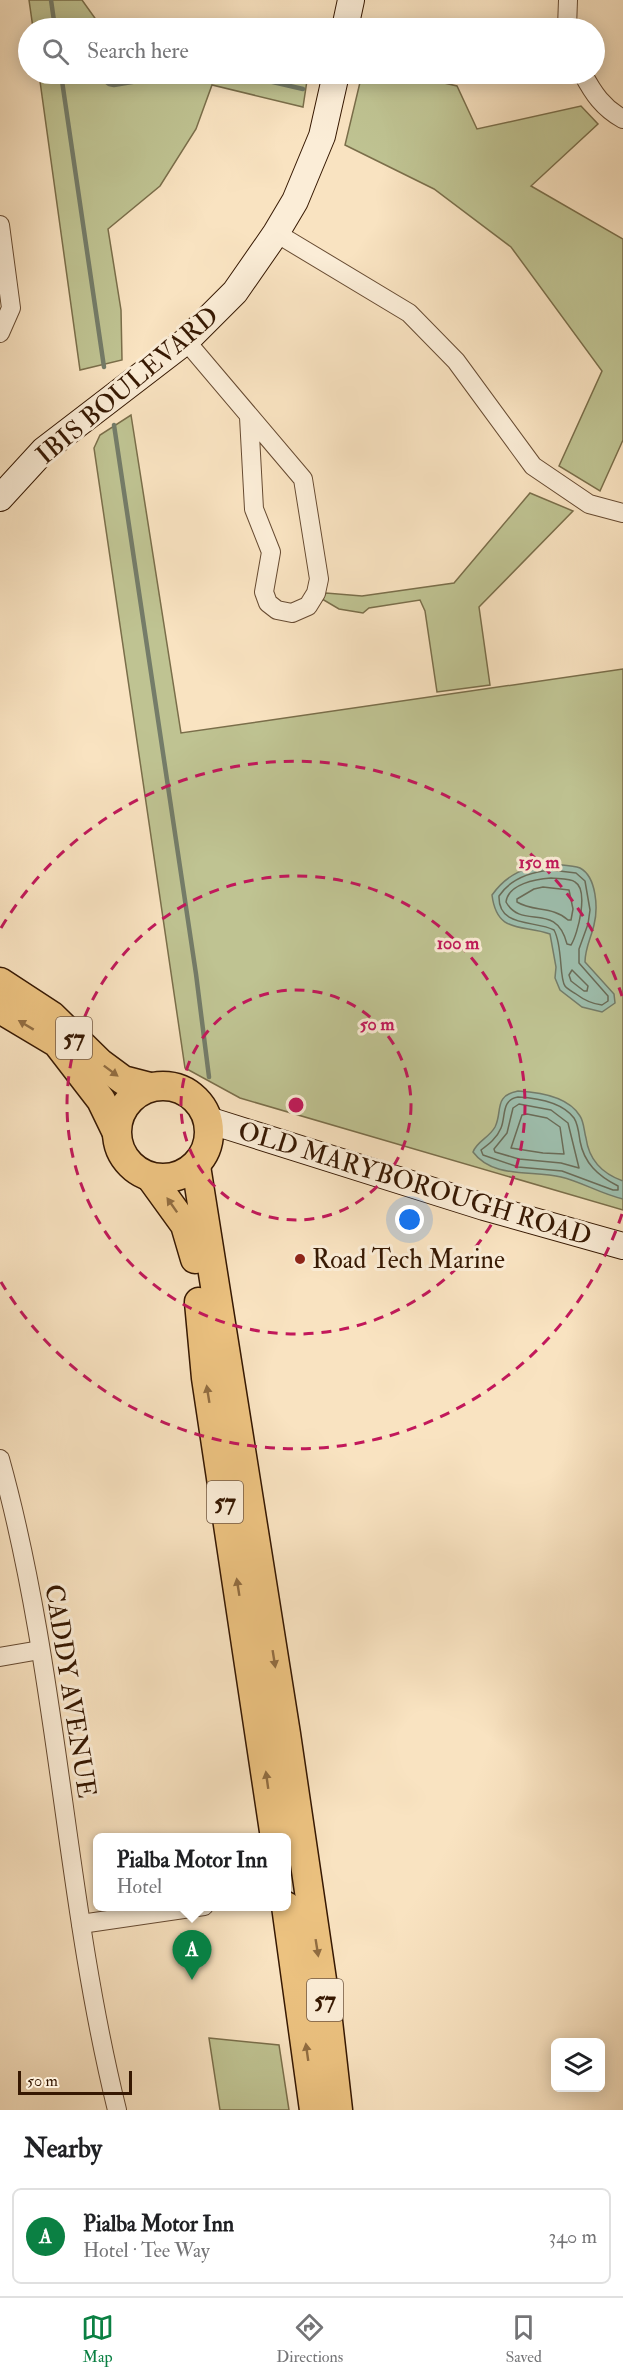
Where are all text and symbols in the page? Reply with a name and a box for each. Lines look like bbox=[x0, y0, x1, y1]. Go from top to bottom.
search box bbox=[18, 18, 605, 84]
icon: search bbox=[39, 35, 72, 68]
text: Search here bbox=[87, 37, 189, 65]
street label: IBIS BOULEVARD bbox=[30, 300, 225, 471]
text: 150 m bbox=[518, 851, 561, 874]
text: 100 m bbox=[437, 932, 480, 955]
text: 50 m bbox=[360, 1013, 395, 1036]
road number: 57 bbox=[56, 1017, 92, 1059]
one-way arrow bbox=[18, 1019, 34, 1030]
one-way arrow bbox=[102, 1065, 118, 1077]
centre of rings bbox=[286, 1095, 306, 1115]
street label: OLD MARYBOROUGH ROAD bbox=[234, 1115, 595, 1253]
one-way arrow bbox=[166, 1198, 178, 1214]
your location bbox=[395, 1205, 424, 1234]
place label: Road Tech Marine bbox=[312, 1244, 505, 1276]
marker: Road Tech Marine bbox=[293, 1252, 307, 1266]
one-way arrow bbox=[203, 1384, 212, 1403]
road number: 57 bbox=[207, 1481, 243, 1523]
one-way arrow bbox=[233, 1577, 242, 1596]
street label: CADDY AVENUE bbox=[37, 1582, 103, 1800]
one-way arrow bbox=[269, 1650, 278, 1669]
one-way arrow bbox=[262, 1770, 271, 1789]
popup bbox=[93, 1833, 291, 1911]
text: Pialba Motor Inn bbox=[116, 1846, 268, 1874]
text: Hotel bbox=[116, 1874, 162, 1899]
pin: A bbox=[172, 1930, 212, 1980]
one-way arrow bbox=[312, 1939, 321, 1958]
road number: 57 bbox=[307, 1979, 343, 2021]
map controls bbox=[551, 2038, 605, 2092]
button: layers bbox=[551, 2038, 605, 2092]
one-way arrow bbox=[302, 2042, 311, 2061]
scale bar bbox=[18, 2068, 132, 2096]
text: 50 m bbox=[27, 2071, 58, 2091]
text: Nearby bbox=[24, 2133, 102, 2165]
text: Pialba Motor Inn bbox=[83, 2210, 234, 2238]
text: A bbox=[39, 2224, 52, 2249]
text: 340 m bbox=[549, 2224, 597, 2249]
text: Hotel · Tee Way bbox=[83, 2238, 210, 2263]
tab: Map bbox=[81, 2311, 114, 2367]
tab: Directions bbox=[276, 2311, 343, 2367]
tab: Saved bbox=[505, 2311, 542, 2367]

